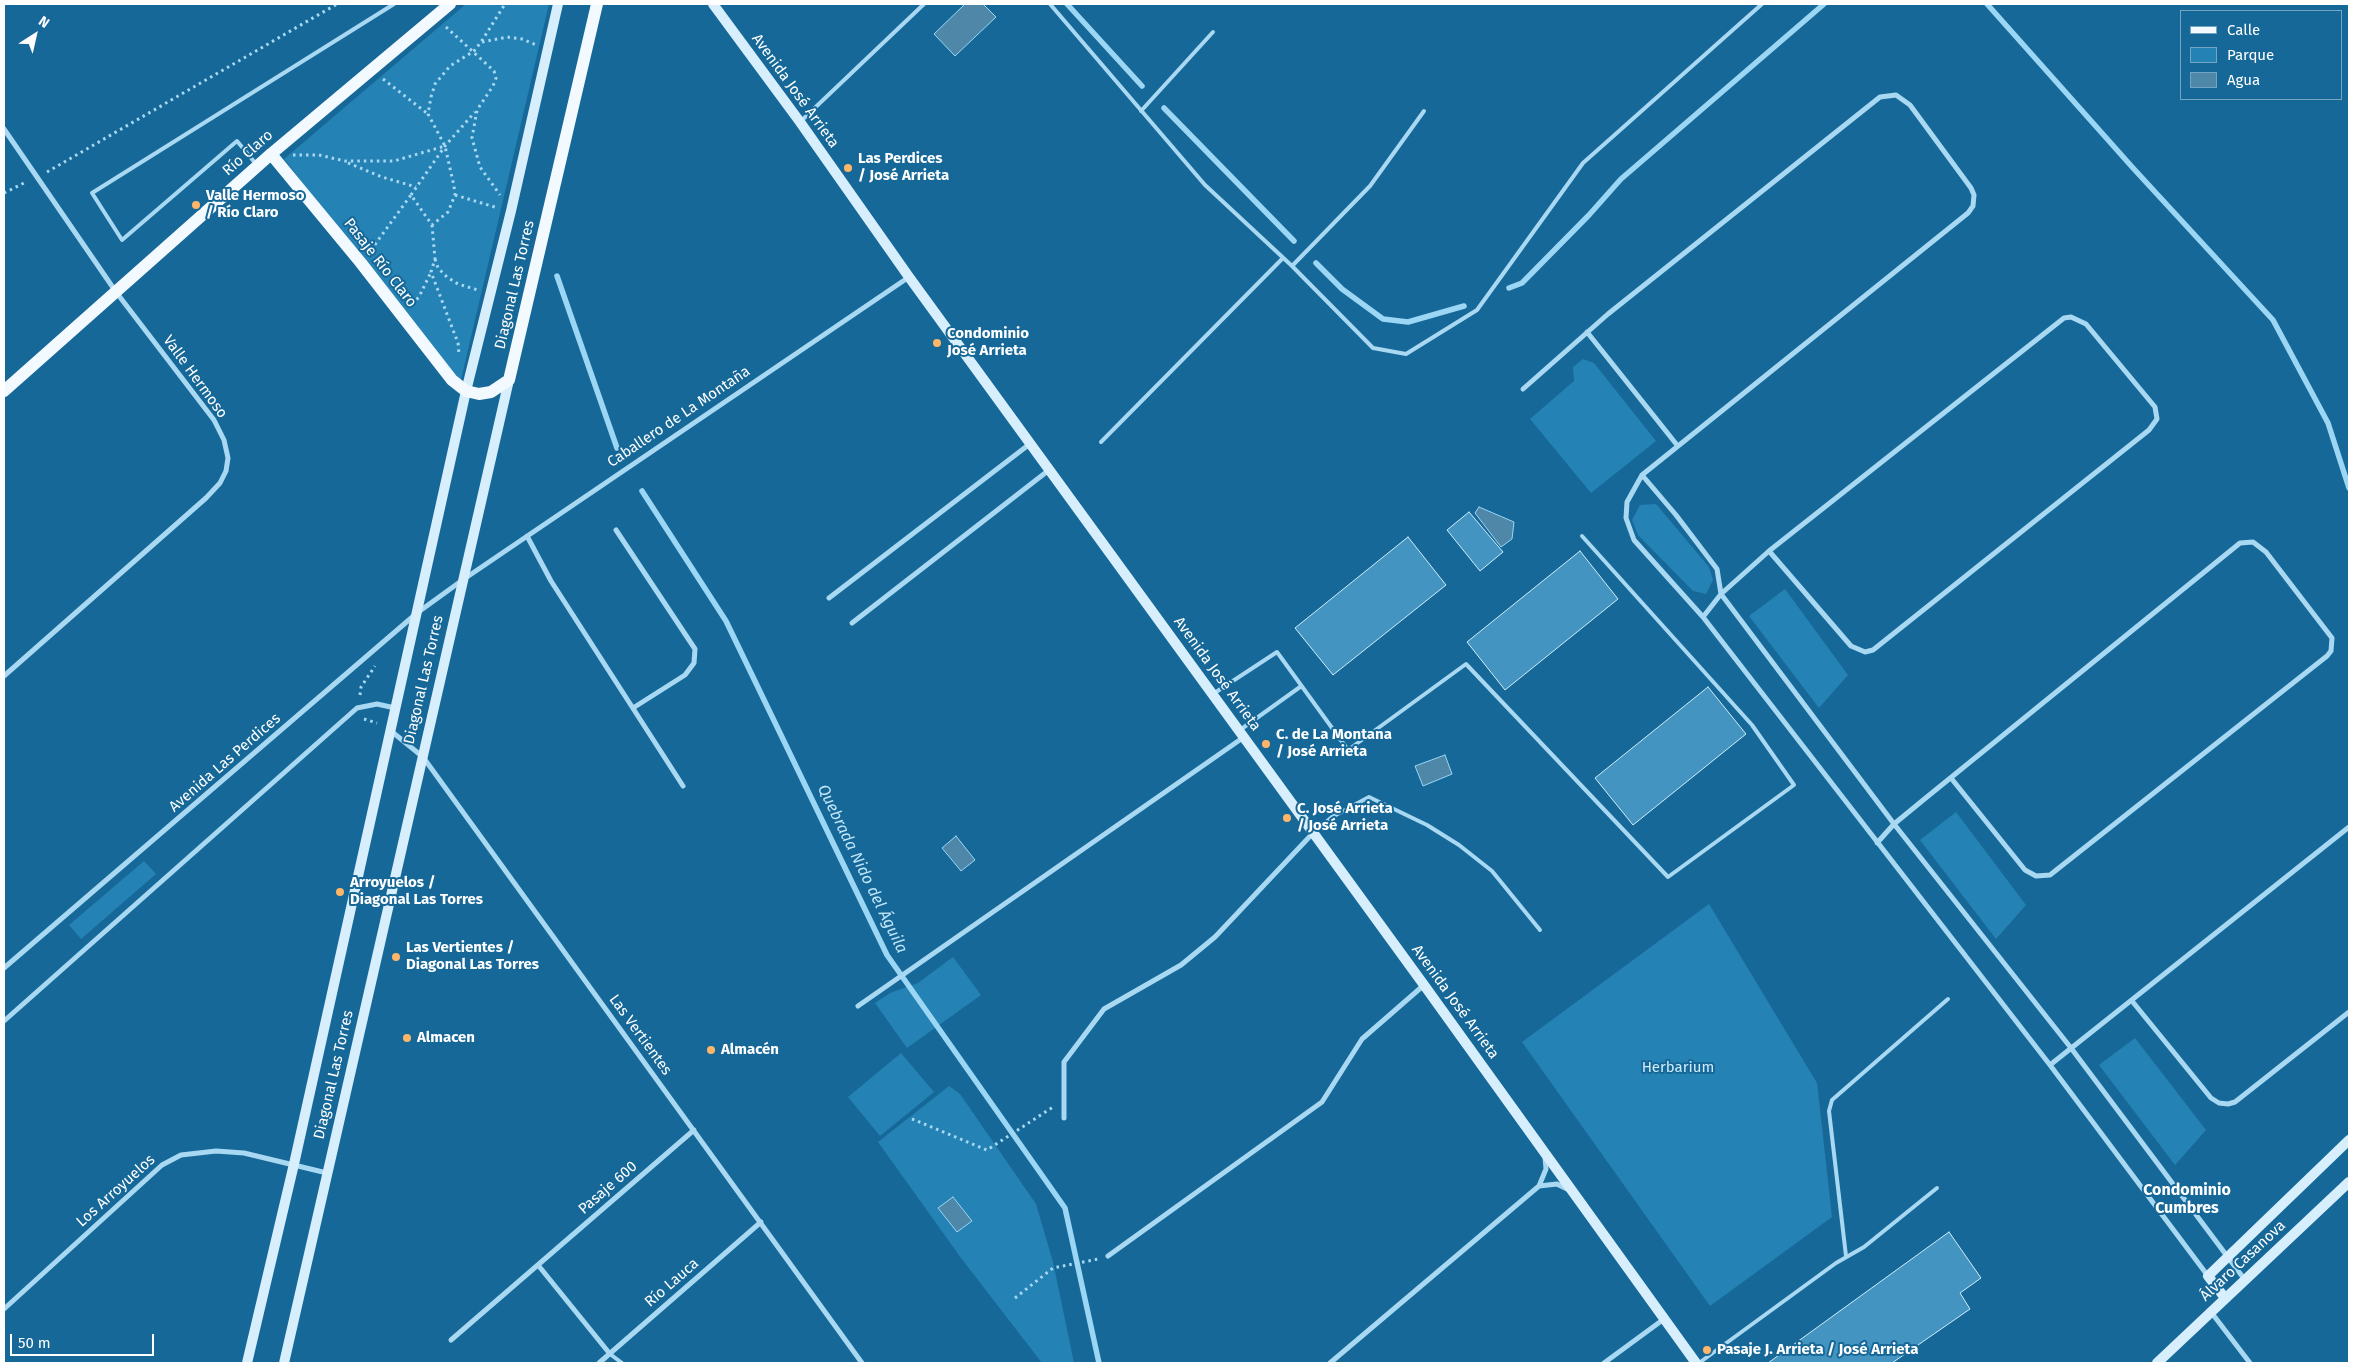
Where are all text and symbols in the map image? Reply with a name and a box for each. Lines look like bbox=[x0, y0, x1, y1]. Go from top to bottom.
north arrow bbox=[10, 10, 60, 60]
legend bbox=[2180, 10, 2343, 100]
text: N bbox=[35, 13, 53, 32]
text: Calle bbox=[2227, 21, 2260, 39]
street label: Avenida José Arrieta bbox=[748, 30, 842, 152]
text: Parque bbox=[2227, 46, 2274, 64]
text: Agua bbox=[2227, 71, 2260, 89]
street label: Río Claro bbox=[219, 126, 277, 180]
place label: Las Perdices / José Arrieta bbox=[858, 150, 949, 185]
marker: Las Perdices / José Arrieta bbox=[842, 162, 854, 174]
place label: Valle Hermoso / Río Claro bbox=[206, 187, 304, 222]
marker: Valle Hermoso / Río Claro bbox=[190, 199, 202, 211]
street label: Pasaje Río Claro bbox=[340, 215, 420, 311]
street label: Diagonal Las Torres bbox=[491, 219, 539, 351]
place label: Condominio José Arrieta bbox=[947, 325, 1029, 360]
street label: Valle Hermoso bbox=[159, 332, 231, 422]
marker: Condominio José Arrieta bbox=[931, 337, 943, 349]
street label: Caballero de La Montaña bbox=[604, 362, 754, 472]
street label: Avenida José Arrieta bbox=[1170, 613, 1264, 735]
street label: Diagonal Las Torres bbox=[400, 614, 448, 746]
street label: Avenida Las Perdices bbox=[166, 710, 284, 816]
place label: C. de La Montana / José Arrieta bbox=[1276, 726, 1392, 761]
marker: C. de La Montana / José Arrieta bbox=[1260, 738, 1272, 750]
water label: Quebrada Nido del Águila bbox=[813, 782, 911, 956]
place label: C. José Arrieta / José Arrieta bbox=[1297, 800, 1393, 835]
marker: C. José Arrieta / José Arrieta bbox=[1281, 812, 1293, 824]
place label: Arroyuelos / Diagonal Las Torres bbox=[350, 874, 483, 909]
marker: Arroyuelos / Diagonal Las Torres bbox=[334, 886, 346, 898]
place label: Las Vertientes / Diagonal Las Torres bbox=[406, 939, 539, 974]
street label: Avenida José Arrieta bbox=[1408, 941, 1502, 1063]
marker: Las Vertientes / Diagonal Las Torres bbox=[390, 951, 402, 963]
street label: Las Vertientes bbox=[605, 991, 675, 1079]
street label: Diagonal Las Torres bbox=[310, 1009, 358, 1141]
place label: Almacen bbox=[417, 1029, 475, 1047]
marker: Almacen bbox=[401, 1032, 413, 1044]
place label: Almacén bbox=[721, 1041, 779, 1059]
marker: Almacén bbox=[705, 1044, 717, 1056]
park label: Herbarium bbox=[1642, 1059, 1714, 1077]
street label: Los Arroyuelos bbox=[73, 1151, 159, 1231]
street label: Pasaje 600 bbox=[575, 1158, 641, 1218]
district label: Condominio Cumbres bbox=[2143, 1181, 2231, 1219]
street label: Álvaro Casanova bbox=[2197, 1217, 2289, 1305]
street label: Río Lauca bbox=[641, 1255, 703, 1311]
scale bar bbox=[12, 1324, 156, 1356]
text: 50 m bbox=[18, 1334, 51, 1352]
place label: Pasaje J. Arrieta / José Arrieta bbox=[1717, 1341, 1918, 1359]
marker: Pasaje J. Arrieta / José Arrieta bbox=[1701, 1344, 1713, 1356]

